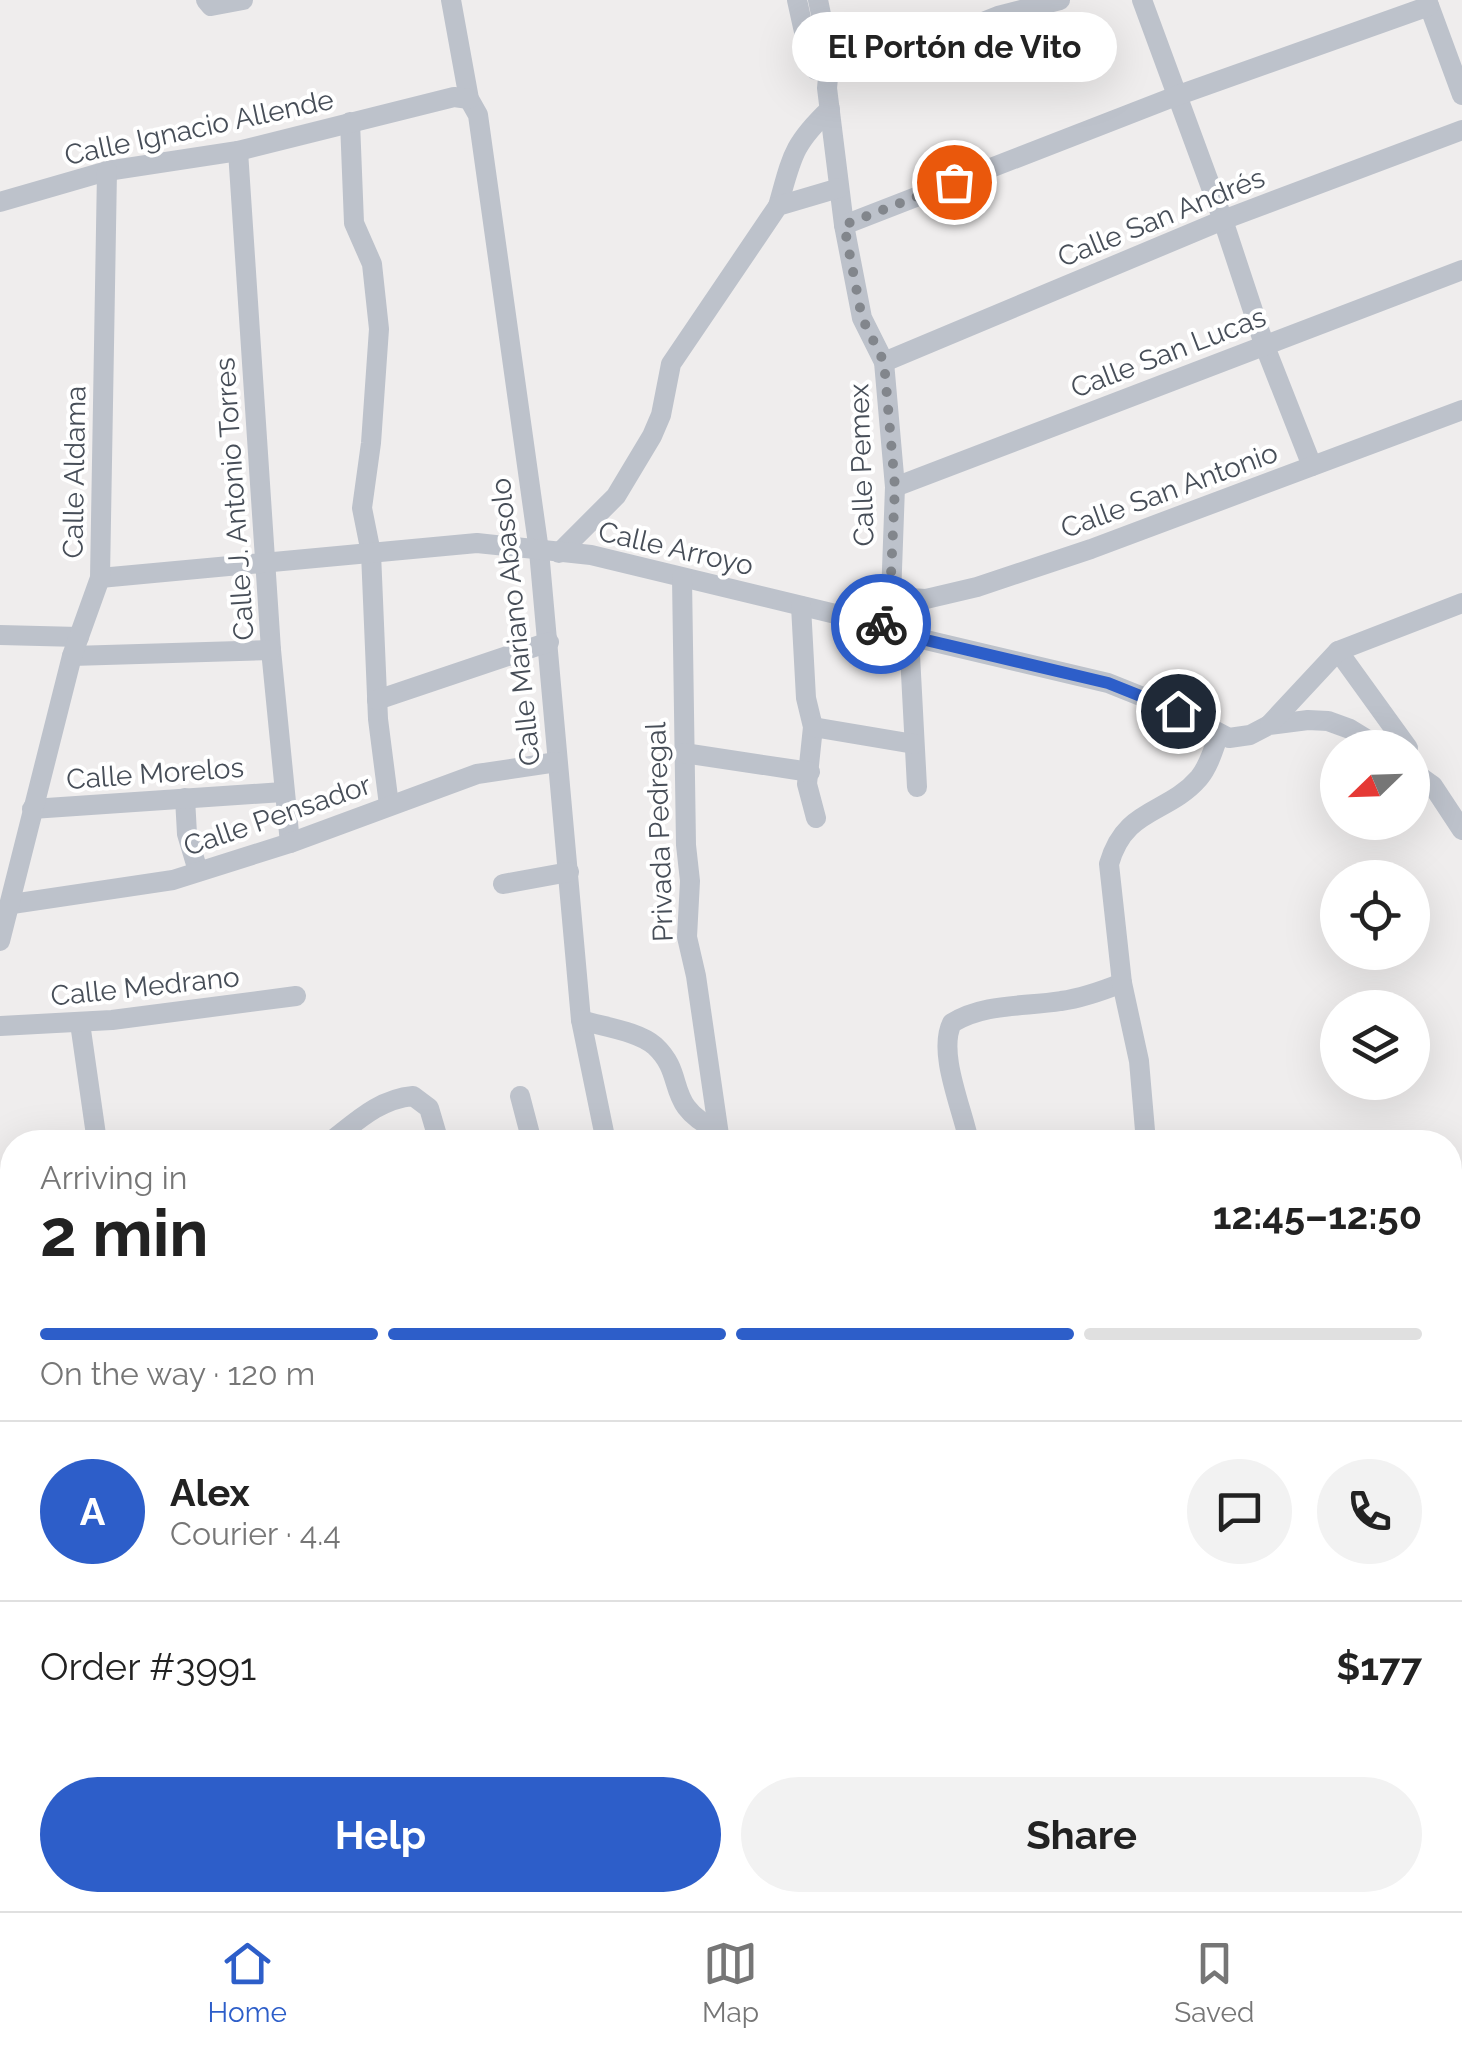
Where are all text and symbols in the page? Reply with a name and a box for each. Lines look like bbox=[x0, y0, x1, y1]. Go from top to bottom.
callout: El Portón de Vito bbox=[792, 12, 1116, 82]
text: El Portón de Vito bbox=[828, 28, 1081, 65]
street label: Calle Ignacio Allende bbox=[62, 83, 337, 172]
pin bbox=[912, 140, 997, 225]
icon: bag bbox=[927, 155, 982, 210]
street label: Calle San Andrés bbox=[1053, 161, 1269, 274]
street label: Calle San Lucas bbox=[1066, 300, 1270, 405]
street label: Calle J. Antonio Torres bbox=[208, 356, 261, 641]
street label: Calle Pemex bbox=[842, 383, 881, 547]
street label: Calle Aldama bbox=[56, 385, 93, 559]
street label: Calle San Antonio bbox=[1056, 436, 1282, 545]
street label: Calle Mariano Abasolo bbox=[484, 476, 547, 768]
street label: Calle Arroyo bbox=[595, 515, 757, 582]
courier bbox=[831, 574, 931, 674]
icon: bike bbox=[854, 597, 909, 652]
pin bbox=[1136, 669, 1221, 754]
icon: home bbox=[1151, 684, 1206, 739]
street label: Privada Pedregal bbox=[639, 721, 680, 942]
north arrow bbox=[1320, 730, 1430, 840]
map controls bbox=[1320, 730, 1430, 1100]
street label: Calle Morelos bbox=[65, 751, 245, 796]
street label: Calle Pensador bbox=[179, 768, 375, 863]
button: locate bbox=[1320, 860, 1430, 970]
street label: Calle Medrano bbox=[49, 960, 241, 1013]
button: layers bbox=[1320, 990, 1430, 1100]
text: Arriving in bbox=[40, 1159, 187, 1196]
text: 12:45–12:50 bbox=[1213, 1193, 1422, 1238]
text: 2 min bbox=[40, 1195, 209, 1271]
text: On the way · 120 m bbox=[40, 1355, 315, 1392]
button: chat bbox=[1187, 1459, 1292, 1564]
button: phone bbox=[1317, 1459, 1422, 1564]
text: Alex bbox=[170, 1470, 250, 1515]
text: A bbox=[80, 1489, 105, 1534]
text: Courier · 4.4 bbox=[170, 1515, 341, 1552]
text: Order #3991 bbox=[40, 1644, 256, 1689]
text: $177 bbox=[1336, 1644, 1422, 1689]
button: Help bbox=[40, 1777, 721, 1892]
button: Share bbox=[741, 1777, 1422, 1892]
tab: Home bbox=[208, 1936, 287, 2029]
tab: Map bbox=[702, 1936, 759, 2029]
tab: Saved bbox=[1174, 1936, 1254, 2029]

